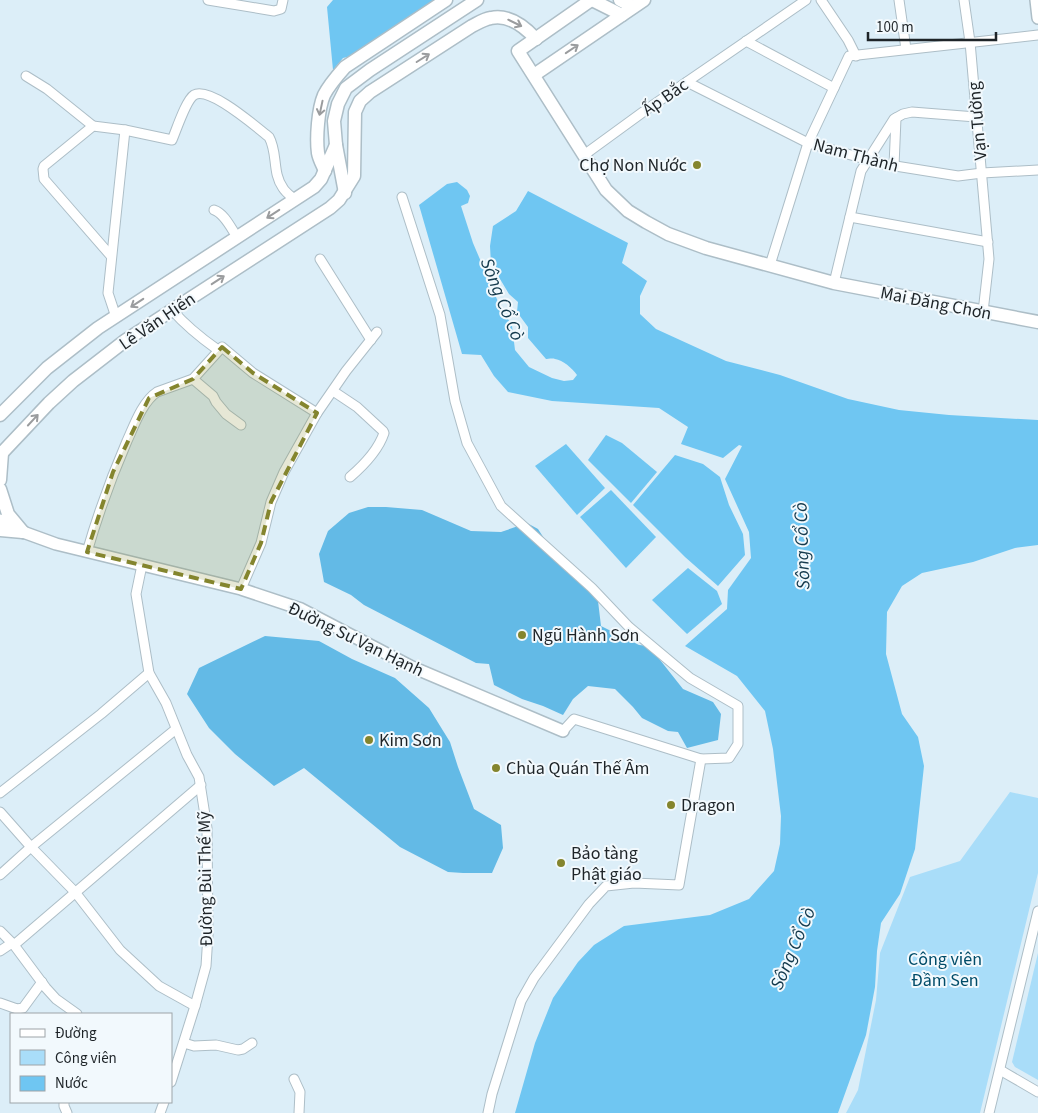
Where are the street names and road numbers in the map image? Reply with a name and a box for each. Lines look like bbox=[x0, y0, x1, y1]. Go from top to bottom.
street label: Ấp Bắc bbox=[637, 72, 693, 122]
street label: Vạn Tường bbox=[962, 81, 993, 161]
street label: Nam Thành bbox=[810, 132, 901, 179]
street label: Mai Đăng Chơn bbox=[878, 280, 994, 327]
street label: Lê Văn Hiến bbox=[114, 287, 200, 356]
street label: Đường Sư Vạn Hạnh bbox=[284, 596, 428, 683]
street label: Đường Bùi Thế Mỹ bbox=[192, 811, 219, 947]

